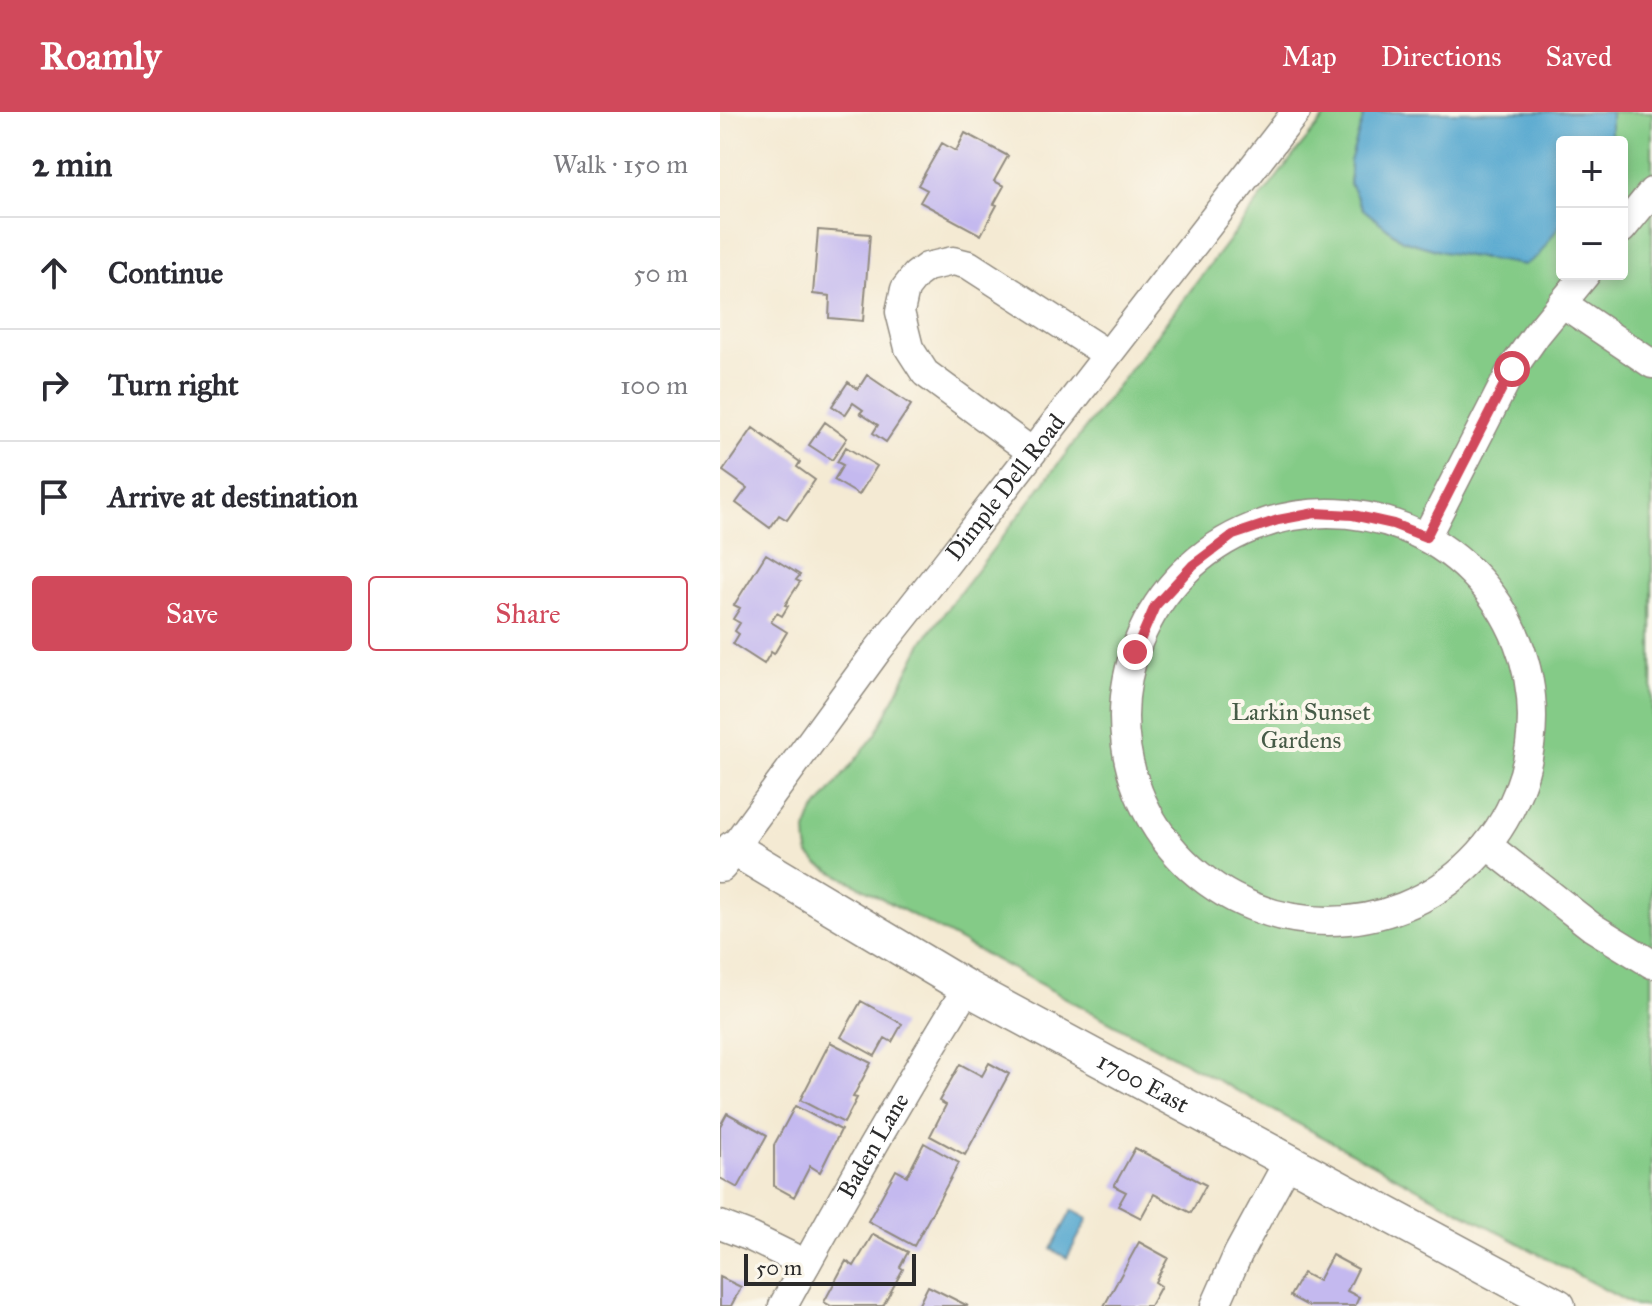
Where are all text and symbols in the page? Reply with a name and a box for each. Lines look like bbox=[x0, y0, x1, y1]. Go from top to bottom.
text: Roamly bbox=[40, 33, 161, 79]
text: Map bbox=[1282, 39, 1337, 74]
text: Directions bbox=[1381, 39, 1502, 74]
text: Saved bbox=[1546, 39, 1612, 74]
map controls bbox=[1556, 136, 1628, 280]
button: + bbox=[1556, 136, 1628, 208]
text: 2 min bbox=[32, 144, 112, 185]
text: Walk · 150 m bbox=[553, 148, 688, 180]
button: − bbox=[1556, 208, 1628, 280]
icon: ahead bbox=[32, 251, 76, 295]
text: Continue bbox=[108, 255, 223, 291]
text: 50 m bbox=[633, 257, 688, 289]
route start bbox=[1494, 351, 1530, 387]
icon: right bbox=[32, 363, 76, 407]
text: Turn right bbox=[108, 367, 239, 403]
text: 100 m bbox=[620, 369, 688, 401]
street label: Dimple Dell Road bbox=[939, 408, 1071, 567]
icon: arrive bbox=[32, 475, 76, 519]
text: Arrive at destination bbox=[108, 479, 358, 515]
button: Save bbox=[32, 576, 352, 651]
button: Share bbox=[368, 576, 688, 651]
route end bbox=[1117, 634, 1153, 670]
park label: Larkin Sunset Gardens bbox=[1231, 697, 1371, 755]
street label: 1700 East bbox=[1092, 1046, 1195, 1120]
street label: Baden Lane bbox=[831, 1087, 916, 1204]
scale bar bbox=[744, 1250, 916, 1286]
text: 50 m bbox=[756, 1254, 802, 1281]

